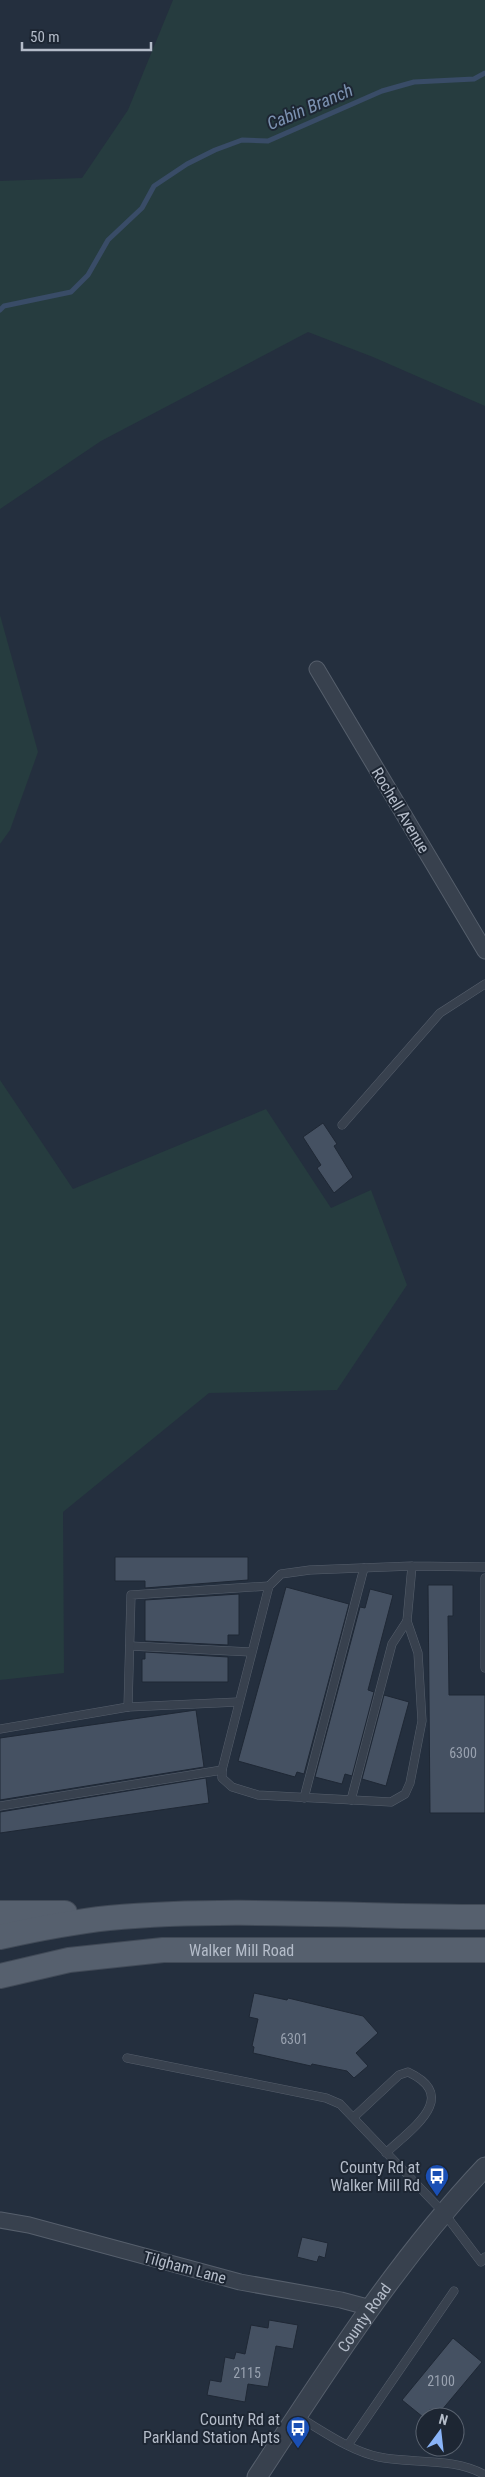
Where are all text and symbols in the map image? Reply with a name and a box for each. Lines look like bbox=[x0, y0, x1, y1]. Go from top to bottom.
scale bar bbox=[22, 20, 151, 52]
text: 50 m bbox=[30, 28, 60, 46]
water label: Cabin Branch bbox=[264, 79, 356, 134]
street label: Rochell Avenue bbox=[368, 764, 433, 856]
house number: 6300 bbox=[449, 1745, 477, 1761]
street label: Walker Mill Road bbox=[189, 1941, 294, 1960]
house number: 6301 bbox=[280, 2031, 308, 2047]
place label: County Rd at Walker Mill Rd bbox=[330, 2158, 420, 2195]
bus stop icon: County Rd at Walker Mill Rd bbox=[424, 2163, 450, 2197]
street label: Tilgham Lane bbox=[141, 2247, 228, 2288]
street label: County Road bbox=[334, 2280, 395, 2356]
house number: 2115 bbox=[233, 2365, 261, 2381]
house number: 2100 bbox=[427, 2373, 455, 2389]
north arrow bbox=[415, 2407, 465, 2457]
place label: County Rd at Parkland Station Apts bbox=[143, 2410, 280, 2447]
text: N bbox=[437, 2411, 450, 2428]
bus stop icon: County Rd at Parkland Station Apts bbox=[285, 2415, 311, 2449]

